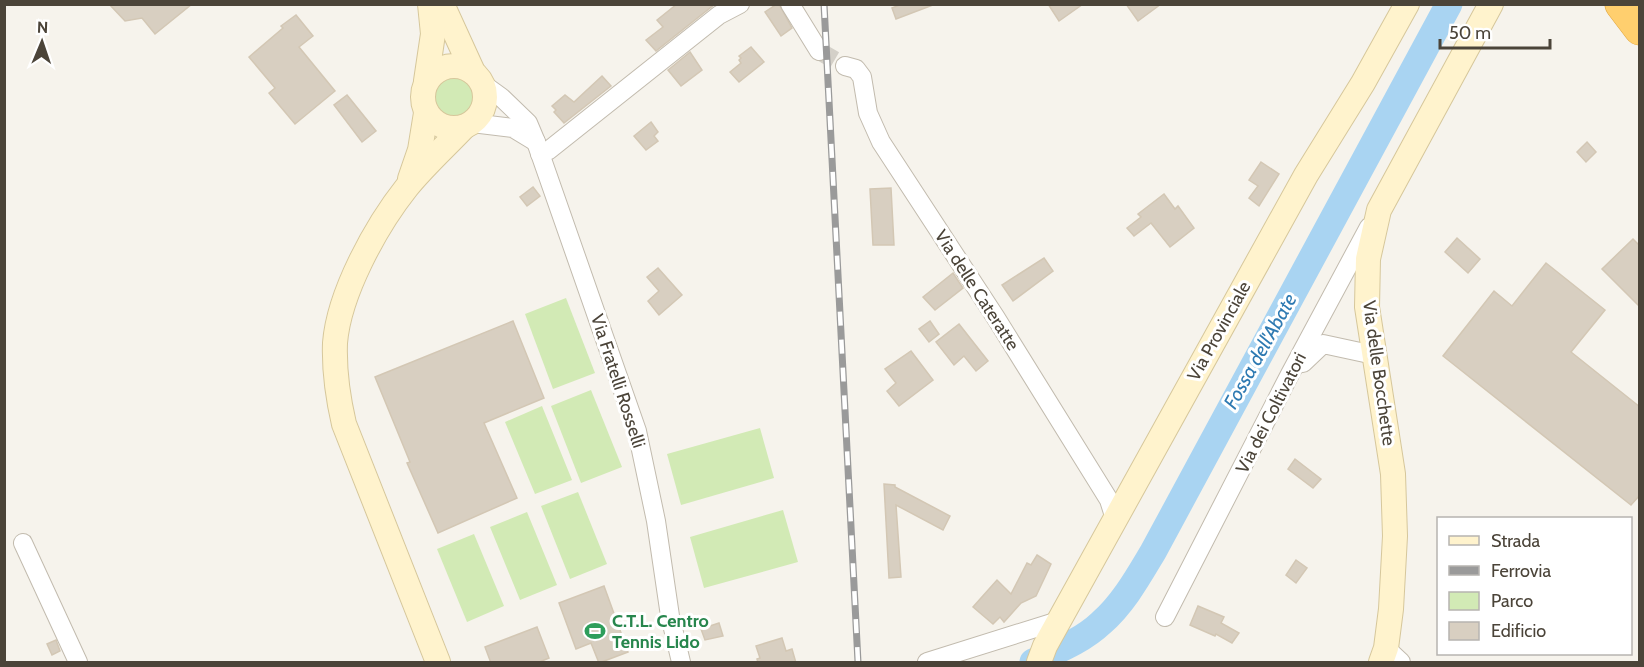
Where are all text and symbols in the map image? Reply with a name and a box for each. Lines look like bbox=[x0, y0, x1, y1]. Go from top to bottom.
north arrow bbox=[12, 12, 72, 72]
scale bar bbox=[1440, 12, 1550, 50]
text: N bbox=[37, 18, 48, 37]
text: 50 m bbox=[1449, 22, 1491, 44]
street label: Via delle Cateratte bbox=[930, 226, 1024, 354]
street label: Via Provinciale bbox=[1183, 277, 1255, 385]
water label: Fossa dell'Abate bbox=[1218, 289, 1302, 413]
street label: Via delle Bocchette bbox=[1358, 299, 1400, 447]
street label: Via Fratelli Rosselli bbox=[586, 311, 650, 451]
street label: Via dei Coltivatori bbox=[1231, 349, 1311, 477]
legend bbox=[1437, 517, 1632, 655]
text: Strada bbox=[1491, 530, 1541, 552]
text: Ferrovia bbox=[1491, 560, 1551, 582]
text: Parco bbox=[1491, 590, 1533, 612]
place label: C.T.L. Centro Tennis Lido bbox=[612, 610, 709, 653]
sports icon: C.T.L. Centro Tennis Lido bbox=[583, 619, 607, 643]
text: Edificio bbox=[1491, 620, 1546, 642]

